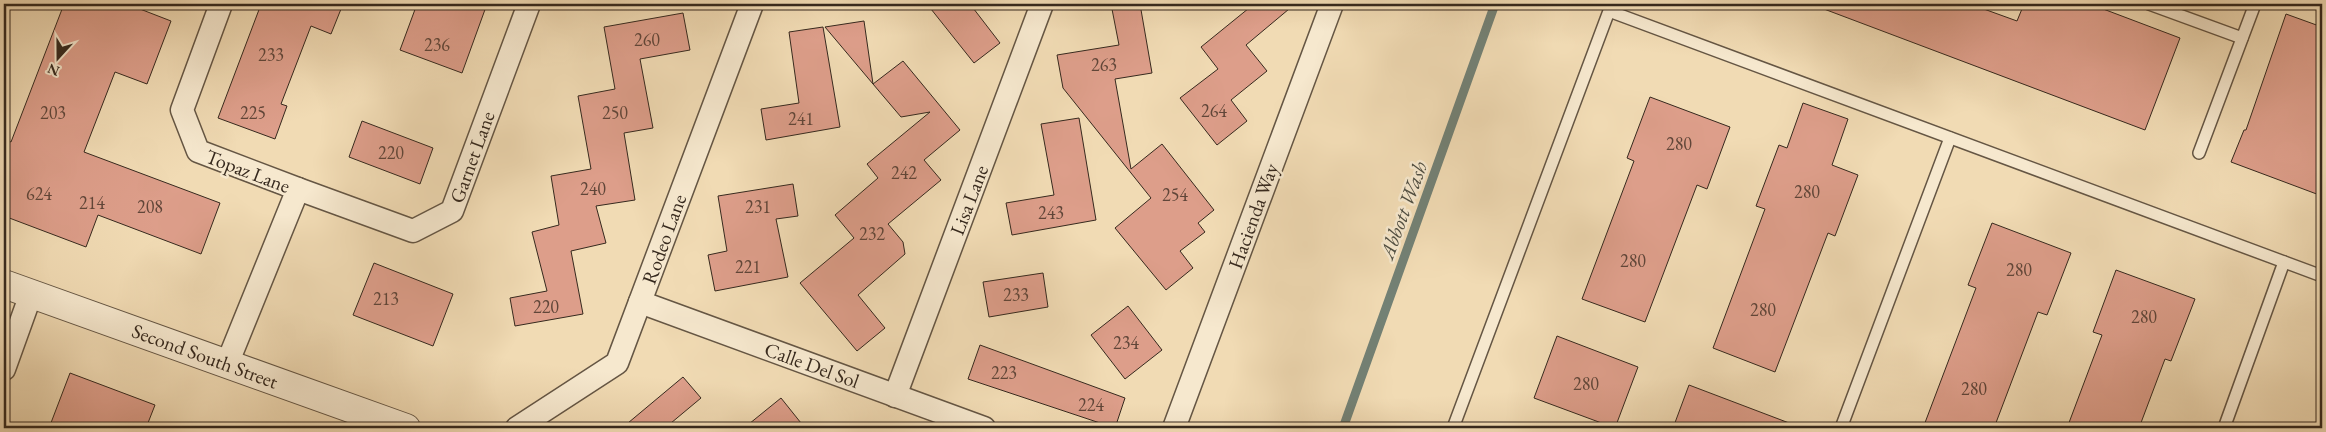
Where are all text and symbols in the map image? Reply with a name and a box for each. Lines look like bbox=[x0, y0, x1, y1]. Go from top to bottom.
house number: 260 bbox=[634, 28, 660, 51]
north arrow bbox=[32, 32, 82, 82]
house number: 236 bbox=[424, 33, 450, 56]
house number: 233 bbox=[258, 43, 284, 66]
house number: 263 bbox=[1091, 53, 1117, 76]
text: N bbox=[44, 59, 62, 81]
house number: 264 bbox=[1201, 99, 1227, 122]
house number: 203 bbox=[40, 101, 66, 124]
house number: 225 bbox=[240, 101, 266, 124]
house number: 250 bbox=[602, 101, 628, 124]
street label: Garnet Lane bbox=[443, 107, 501, 207]
house number: 241 bbox=[788, 107, 814, 130]
house number: 280 bbox=[1666, 132, 1692, 155]
house number: 220 bbox=[378, 141, 404, 164]
street label: Topaz Lane bbox=[202, 143, 294, 199]
water label: Abbott Wash bbox=[1372, 157, 1433, 265]
street label: Hacienda Way bbox=[1222, 159, 1284, 272]
house number: 242 bbox=[891, 161, 917, 184]
street label: Lisa Lane bbox=[944, 161, 994, 239]
house number: 240 bbox=[580, 177, 606, 200]
house number: 280 bbox=[1794, 180, 1820, 203]
house number: 624 bbox=[26, 182, 52, 205]
house number: 254 bbox=[1162, 183, 1188, 206]
street label: Rodeo Lane bbox=[636, 190, 692, 288]
house number: 214 bbox=[79, 191, 105, 214]
house number: 208 bbox=[137, 195, 163, 218]
house number: 231 bbox=[745, 195, 771, 218]
house number: 243 bbox=[1038, 201, 1064, 224]
house number: 232 bbox=[859, 222, 885, 245]
house number: 280 bbox=[1620, 249, 1646, 272]
house number: 221 bbox=[735, 255, 761, 278]
house number: 280 bbox=[2006, 258, 2032, 281]
house number: 233 bbox=[1003, 283, 1029, 306]
house number: 213 bbox=[373, 287, 399, 310]
house number: 220 bbox=[533, 295, 559, 318]
house number: 280 bbox=[1750, 298, 1776, 321]
house number: 280 bbox=[2131, 305, 2157, 328]
street label: Second South Street bbox=[128, 318, 282, 395]
house number: 234 bbox=[1113, 331, 1139, 354]
street label: Calle Del Sol bbox=[761, 336, 863, 394]
house number: 223 bbox=[991, 361, 1017, 384]
house number: 280 bbox=[1573, 372, 1599, 395]
house number: 280 bbox=[1961, 377, 1987, 400]
house number: 224 bbox=[1078, 393, 1104, 416]

